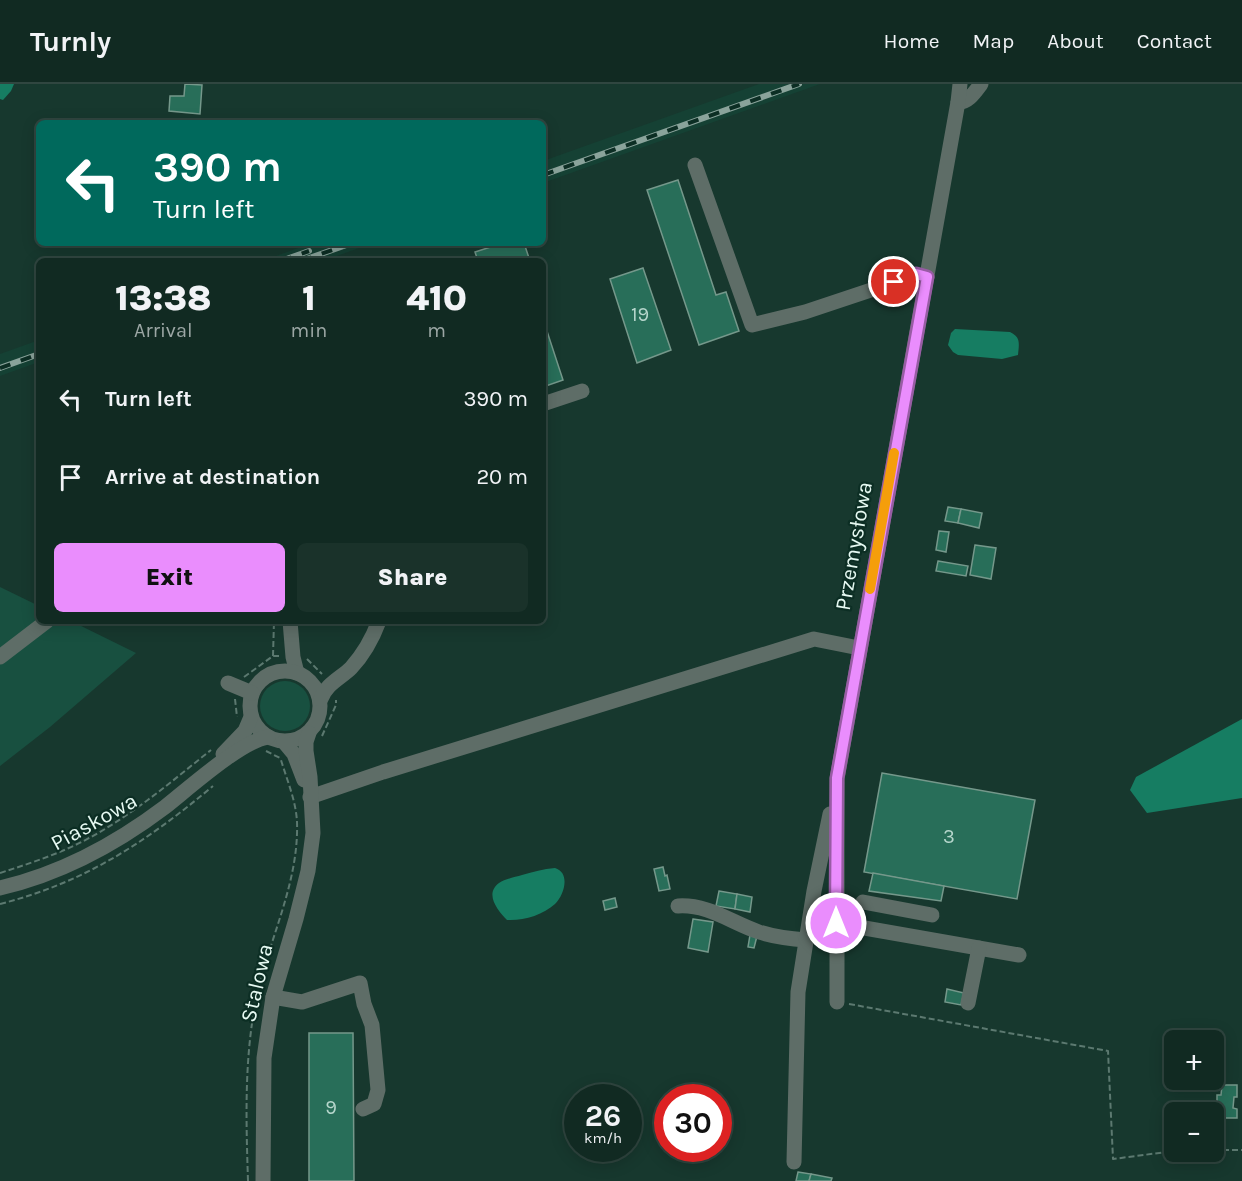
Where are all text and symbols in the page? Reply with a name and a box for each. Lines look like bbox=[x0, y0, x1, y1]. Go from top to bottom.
text: Turnly bbox=[30, 25, 111, 58]
text: Home bbox=[884, 29, 940, 53]
text: Map bbox=[973, 29, 1014, 53]
text: About bbox=[1047, 29, 1104, 53]
text: Contact bbox=[1137, 29, 1212, 53]
text: 390 m bbox=[153, 142, 282, 192]
icon: left bbox=[54, 144, 132, 222]
text: Turn left bbox=[153, 193, 254, 225]
pin bbox=[868, 256, 919, 307]
icon: arrive bbox=[877, 265, 910, 298]
text: 13:38 bbox=[115, 277, 212, 319]
text: 1 bbox=[302, 277, 316, 319]
text: 410 bbox=[406, 277, 467, 319]
house number: 19 bbox=[631, 303, 649, 326]
text: Arrival bbox=[134, 319, 193, 342]
text: min bbox=[291, 319, 327, 342]
text: m bbox=[427, 319, 446, 342]
icon: left bbox=[54, 383, 87, 416]
text: Turn left bbox=[105, 386, 192, 412]
text: 390 m bbox=[463, 386, 528, 412]
icon: arrive bbox=[54, 461, 87, 494]
text: Arrive at destination bbox=[105, 464, 320, 490]
text: 20 m bbox=[476, 464, 528, 490]
street label: Przemysłowa bbox=[830, 479, 878, 613]
button: Exit bbox=[54, 543, 285, 612]
button: Share bbox=[297, 543, 528, 612]
street label: Piaskowa bbox=[46, 788, 142, 856]
house number: 3 bbox=[943, 825, 955, 848]
position arrow bbox=[804, 891, 868, 955]
street label: Stalowa bbox=[235, 941, 279, 1025]
map controls bbox=[1164, 1030, 1224, 1162]
button: + bbox=[1164, 1030, 1224, 1090]
speed limit sign: 30 bbox=[654, 1084, 732, 1162]
house number: 9 bbox=[325, 1096, 337, 1119]
text: 26 bbox=[585, 1098, 621, 1134]
button: − bbox=[1164, 1102, 1224, 1162]
text: km/h bbox=[584, 1129, 622, 1147]

